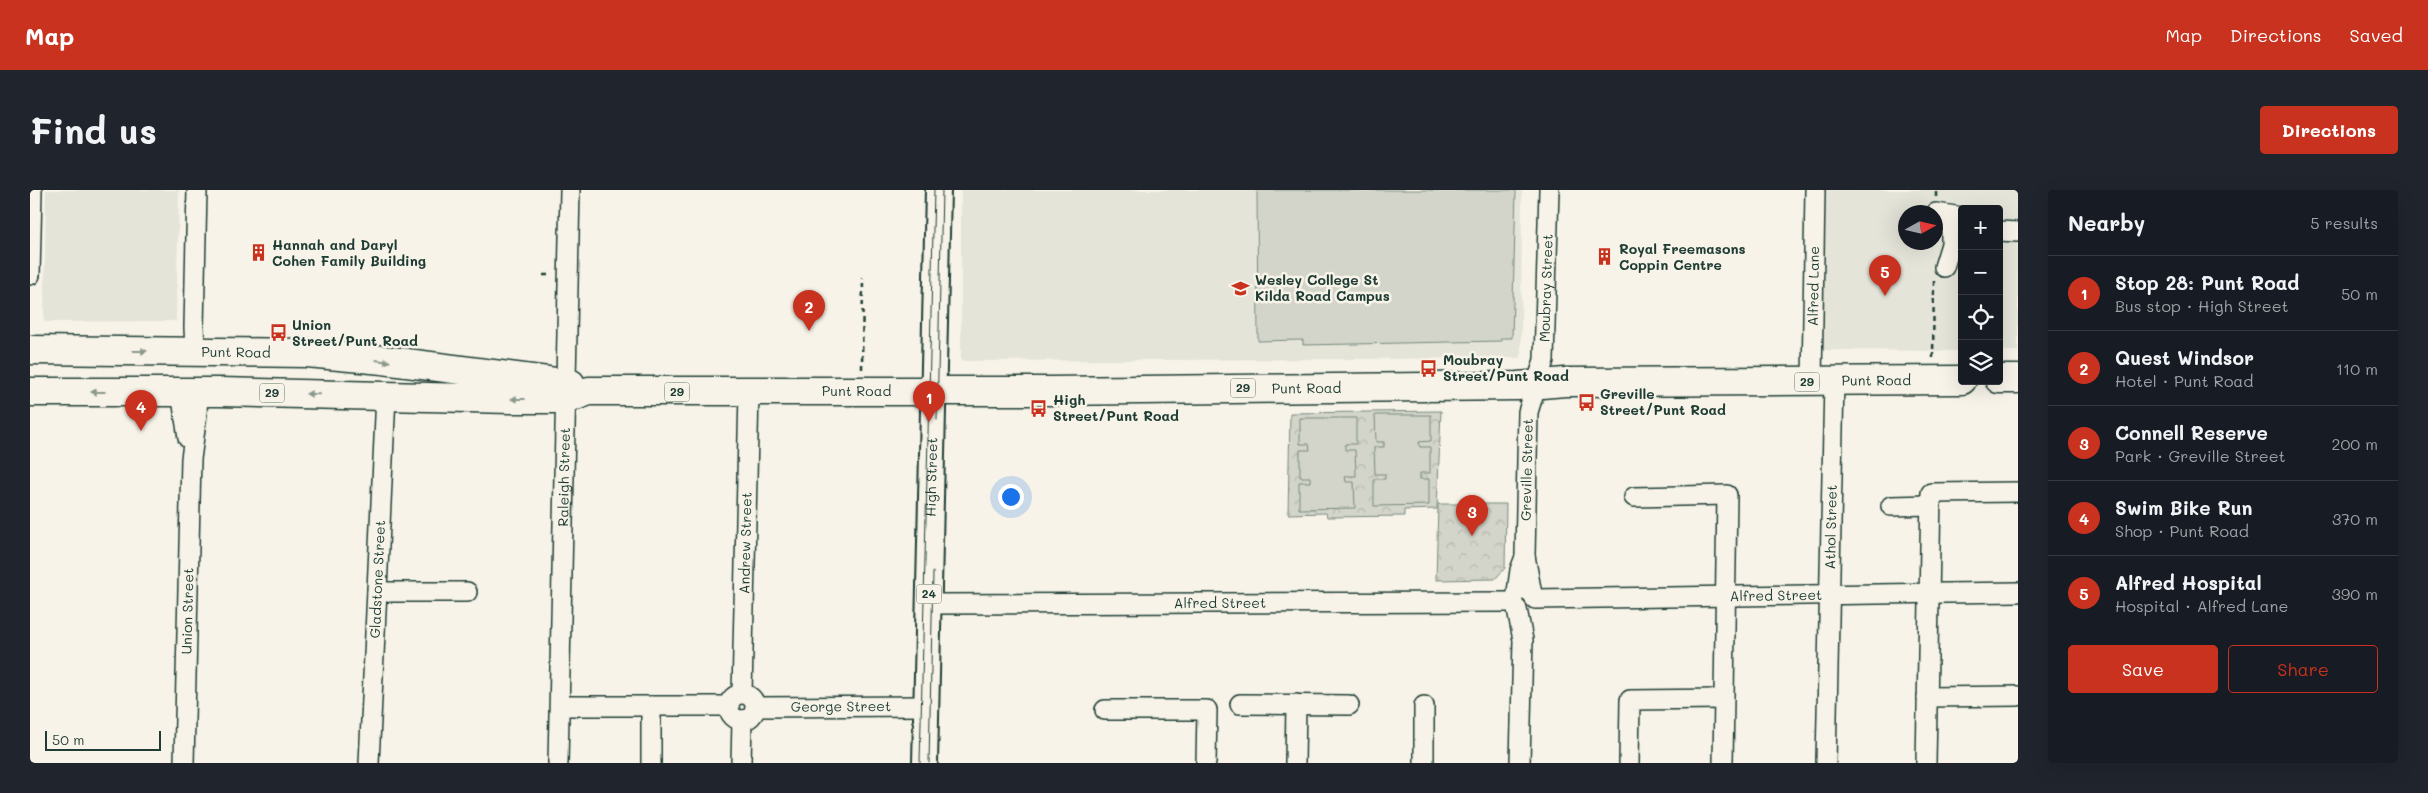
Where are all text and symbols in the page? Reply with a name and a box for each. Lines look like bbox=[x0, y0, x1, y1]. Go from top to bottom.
text: Map bbox=[25, 20, 74, 51]
text: Map bbox=[2165, 23, 2202, 47]
text: Directions bbox=[2230, 23, 2322, 47]
text: Saved bbox=[2350, 23, 2403, 47]
button: Directions bbox=[2260, 106, 2398, 154]
text: Find us bbox=[30, 107, 157, 153]
north arrow bbox=[1898, 205, 1943, 250]
map controls bbox=[1958, 205, 2003, 385]
button: + bbox=[1958, 205, 2003, 250]
text: Nearby bbox=[2068, 209, 2145, 236]
text: 5 results bbox=[2310, 212, 2378, 233]
street label: Moubray Street bbox=[1535, 234, 1557, 342]
place label: Hannah and Daryl Cohen Family Building bbox=[272, 235, 426, 270]
place label: Royal Freemasons Coppin Centre bbox=[1619, 239, 1746, 274]
building icon: Hannah and Daryl Cohen Family Building bbox=[248, 243, 268, 263]
street label: Alfred Lane bbox=[1803, 246, 1823, 326]
building icon: Royal Freemasons Coppin Centre bbox=[1595, 247, 1615, 267]
button: − bbox=[1958, 250, 2003, 295]
pin: 5 bbox=[1869, 255, 1901, 296]
place label: Wesley College St Kilda Road Campus bbox=[1255, 270, 1390, 305]
text: Stop 28: Punt Road bbox=[2115, 270, 2299, 295]
school or university icon: Wesley College St Kilda Road Campus bbox=[1231, 278, 1251, 298]
text: 1 bbox=[2080, 283, 2088, 304]
text: 50 m bbox=[2341, 283, 2378, 304]
pin: 2 bbox=[793, 290, 825, 331]
button: locate bbox=[1958, 295, 2003, 340]
text: Bus stop · High Street bbox=[2115, 295, 2289, 316]
place label: Union Street/Punt Road bbox=[292, 315, 418, 350]
bus stop icon: Union Street/Punt Road bbox=[268, 323, 288, 343]
button: layers bbox=[1958, 340, 2003, 385]
street label: Punt Road bbox=[201, 342, 271, 362]
text: Quest Windsor bbox=[2115, 345, 2254, 370]
one-way arrow bbox=[133, 347, 149, 355]
place label: Moubray Street/Punt Road bbox=[1443, 350, 1569, 385]
one-way arrow bbox=[376, 357, 392, 365]
bus stop icon: Moubray Street/Punt Road bbox=[1419, 358, 1439, 378]
text: 2 bbox=[2080, 358, 2088, 379]
text: 110 m bbox=[2336, 358, 2378, 379]
street label: Punt Road bbox=[1841, 370, 1911, 390]
text: Hotel · Punt Road bbox=[2115, 370, 2253, 391]
road number: 29 bbox=[1794, 372, 1820, 392]
road number: 29 bbox=[1230, 378, 1256, 398]
street label: Punt Road bbox=[1272, 378, 1341, 398]
street label: Punt Road bbox=[822, 381, 891, 400]
pin: 1 bbox=[913, 381, 945, 422]
road number: 29 bbox=[664, 382, 690, 402]
road number: 29 bbox=[260, 384, 284, 402]
place label: Greville Street/Punt Road bbox=[1600, 384, 1726, 419]
one-way arrow bbox=[89, 388, 105, 396]
pin: 4 bbox=[125, 390, 157, 431]
one-way arrow bbox=[305, 390, 321, 398]
place label: High Street/Punt Road bbox=[1053, 390, 1179, 425]
bus stop icon: Greville Street/Punt Road bbox=[1576, 392, 1596, 412]
one-way arrow bbox=[510, 395, 526, 403]
bus stop icon: High Street/Punt Road bbox=[1029, 398, 1049, 418]
street label: Greville Street bbox=[1516, 418, 1537, 521]
text: Connell Reserve bbox=[2115, 420, 2268, 445]
street label: Raleigh Street bbox=[553, 427, 574, 527]
text: 3 bbox=[2079, 433, 2089, 454]
text: 200 m bbox=[2331, 433, 2378, 454]
street label: High Street bbox=[921, 437, 941, 517]
text: Park · Greville Street bbox=[2115, 445, 2286, 466]
your location bbox=[998, 484, 1024, 510]
street label: Athol Street bbox=[1820, 485, 1841, 570]
street label: Andrew Street bbox=[734, 492, 756, 594]
pin: 3 bbox=[1456, 495, 1488, 536]
text: Swim Bike Run bbox=[2115, 495, 2252, 520]
text: 4 bbox=[2079, 508, 2089, 529]
text: 370 m bbox=[2332, 508, 2378, 529]
street label: Gladstone Street bbox=[365, 520, 389, 639]
text: Shop · Punt Road bbox=[2115, 520, 2249, 541]
street label: Union Street bbox=[177, 568, 197, 655]
text: Alfred Hospital bbox=[2115, 570, 2262, 595]
text: 5 bbox=[2079, 583, 2089, 604]
text: 390 m bbox=[2331, 583, 2378, 604]
road number: 24 bbox=[916, 584, 942, 604]
street label: Alfred Street bbox=[1730, 585, 1822, 605]
street label: Alfred Street bbox=[1174, 593, 1266, 612]
text: Hospital · Alfred Lane bbox=[2115, 595, 2288, 616]
button: Save bbox=[2068, 645, 2218, 693]
button: Share bbox=[2228, 645, 2378, 693]
street label: George Street bbox=[791, 696, 891, 716]
scale bar bbox=[45, 728, 161, 751]
text: 50 m bbox=[52, 730, 84, 749]

